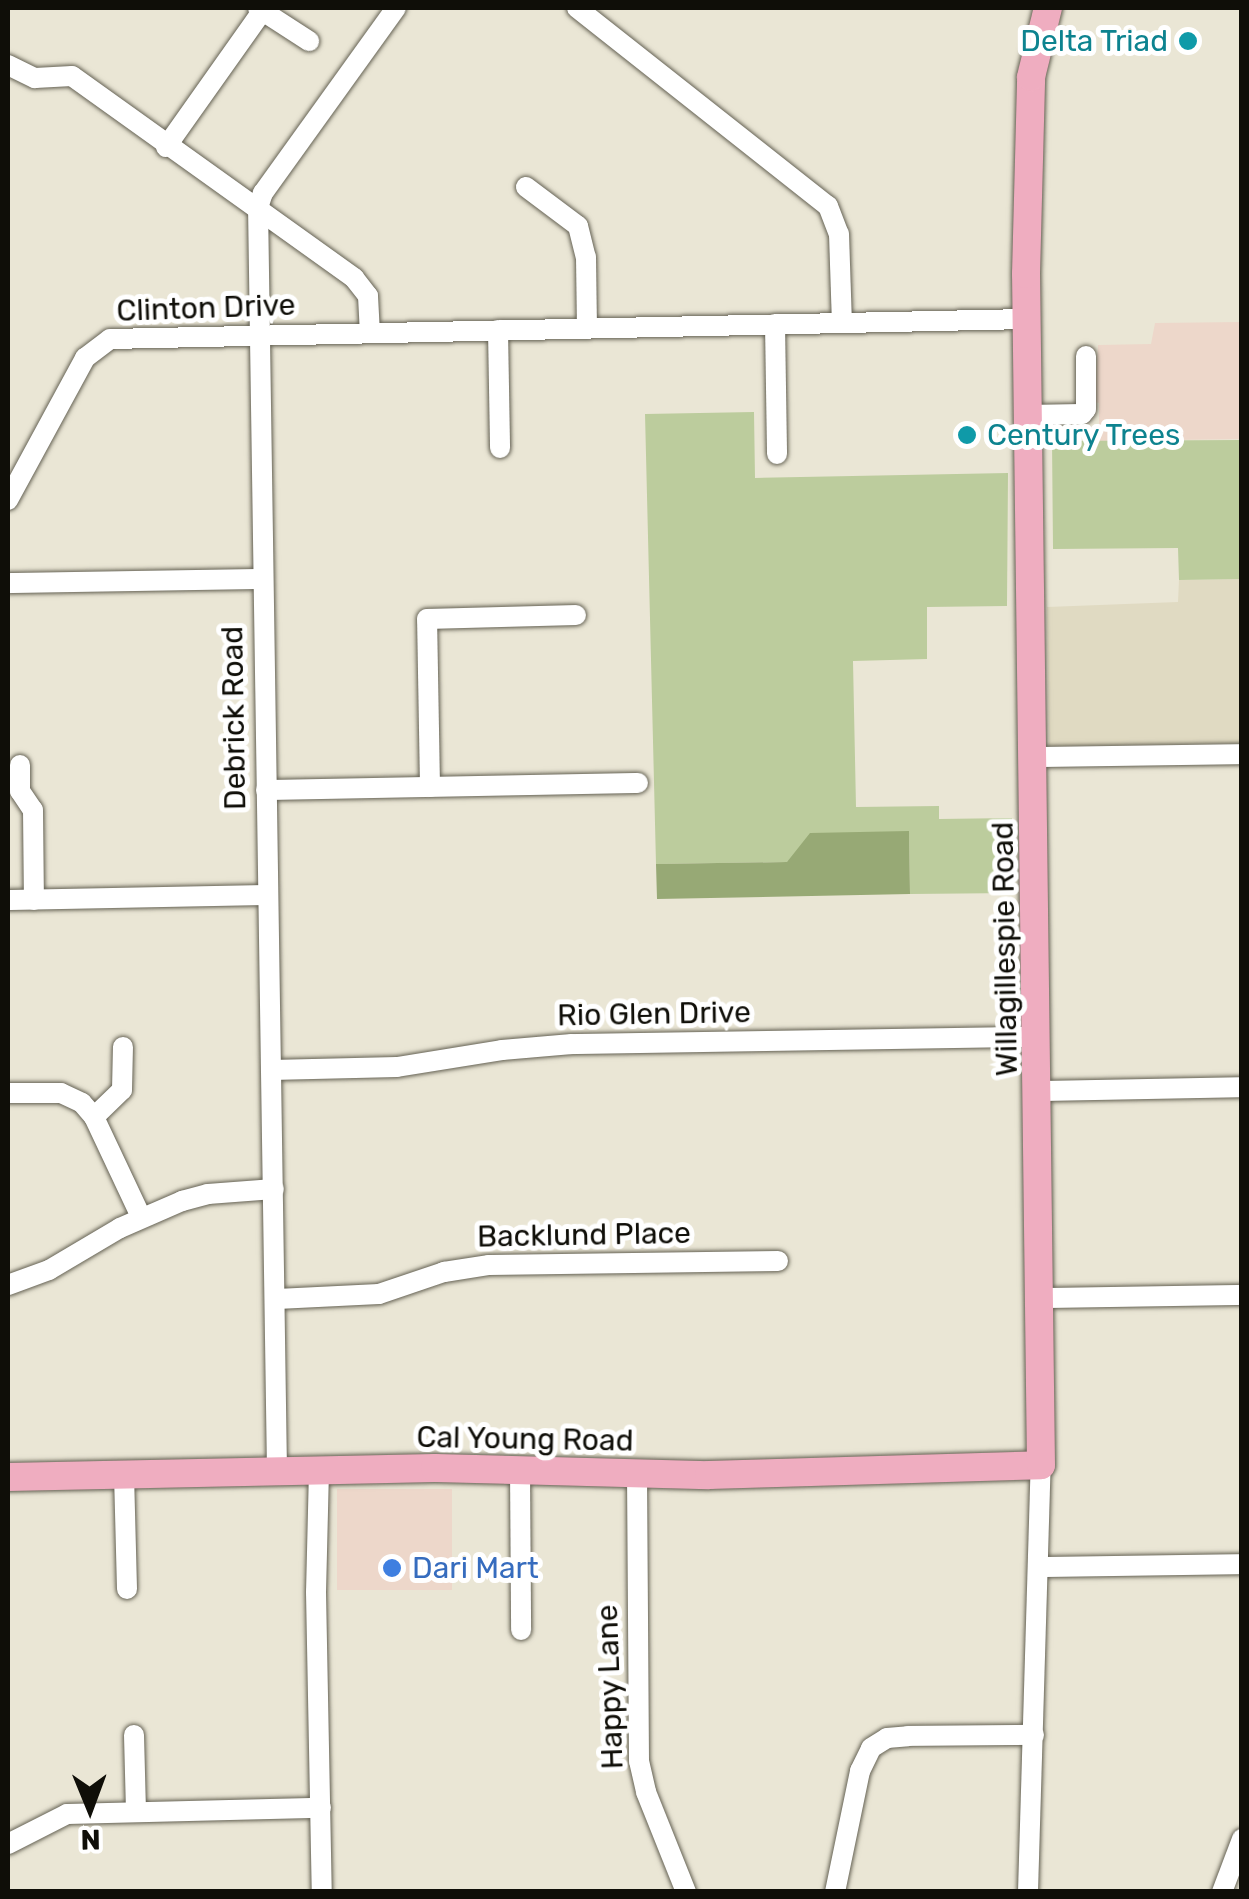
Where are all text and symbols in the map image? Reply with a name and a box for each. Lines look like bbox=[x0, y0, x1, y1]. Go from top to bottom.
place label: Delta Triad bbox=[1020, 23, 1168, 59]
marker: Delta Triad bbox=[1177, 30, 1199, 52]
street label: Clinton Drive bbox=[116, 287, 296, 329]
place label: Century Trees bbox=[987, 417, 1182, 453]
marker: Century Trees bbox=[956, 424, 978, 446]
street label: Debrick Road bbox=[214, 625, 254, 811]
street label: Willagillespie Road bbox=[985, 821, 1025, 1077]
street label: Rio Glen Drive bbox=[557, 994, 751, 1034]
street label: Backlund Place bbox=[477, 1215, 691, 1255]
street label: Cal Young Road bbox=[416, 1419, 634, 1459]
place label: Dari Mart bbox=[412, 1550, 539, 1586]
marker: Dari Mart bbox=[381, 1557, 403, 1579]
street label: Happy Lane bbox=[589, 1604, 631, 1770]
north arrow bbox=[40, 1759, 140, 1859]
text: N bbox=[80, 1823, 101, 1856]

